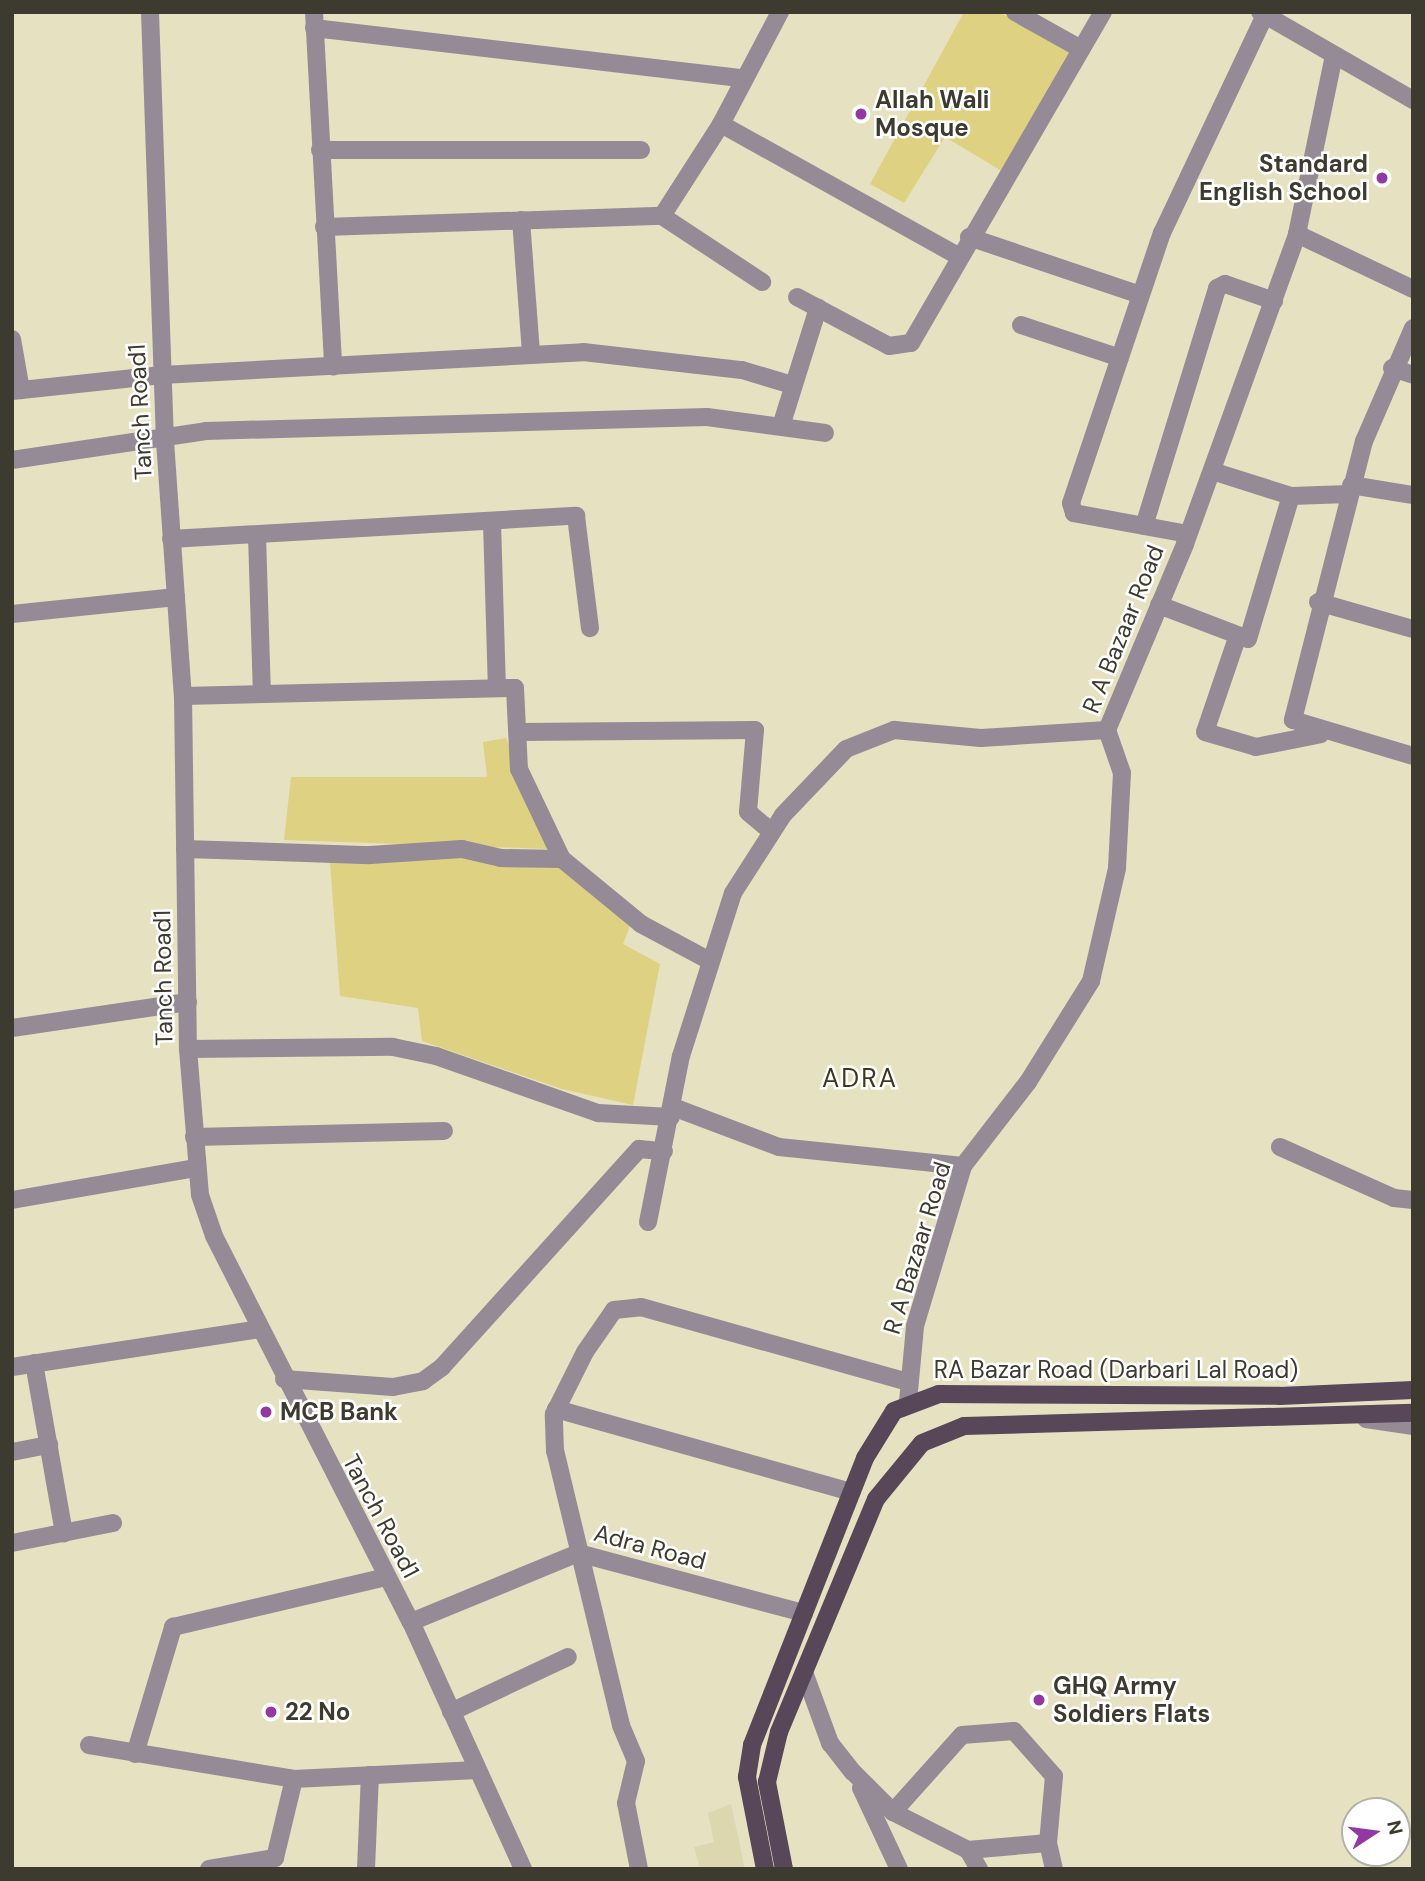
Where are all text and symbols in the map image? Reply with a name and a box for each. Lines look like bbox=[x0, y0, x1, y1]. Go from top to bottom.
place label: Allah Wali Mosque bbox=[875, 86, 989, 142]
marker: Allah Wali Mosque bbox=[853, 106, 869, 122]
place label: Standard English School bbox=[1199, 150, 1368, 206]
marker: Standard English School bbox=[1374, 170, 1390, 186]
street label: Tanch Road1 bbox=[122, 343, 158, 481]
street label: R A Bazaar Road bbox=[1076, 541, 1170, 717]
street label: Tanch Road1 bbox=[147, 910, 179, 1046]
district label: ADRA bbox=[823, 1063, 897, 1095]
street label: R A Bazaar Road bbox=[877, 1158, 957, 1338]
street label: RA Bazar Road (Darbari Lal Road) bbox=[934, 1356, 1298, 1384]
place label: MCB Bank bbox=[280, 1398, 398, 1426]
marker: MCB Bank bbox=[258, 1404, 274, 1420]
street label: Tanch Road1 bbox=[336, 1449, 426, 1583]
street label: Adra Road bbox=[591, 1518, 709, 1576]
place label: GHQ Army Soldiers Flats bbox=[1053, 1672, 1210, 1728]
marker: GHQ Army Soldiers Flats bbox=[1031, 1692, 1047, 1708]
place label: 22 No bbox=[285, 1698, 350, 1726]
marker: 22 No bbox=[263, 1704, 279, 1720]
north arrow bbox=[1341, 1797, 1411, 1867]
text: N bbox=[1381, 1818, 1409, 1837]

